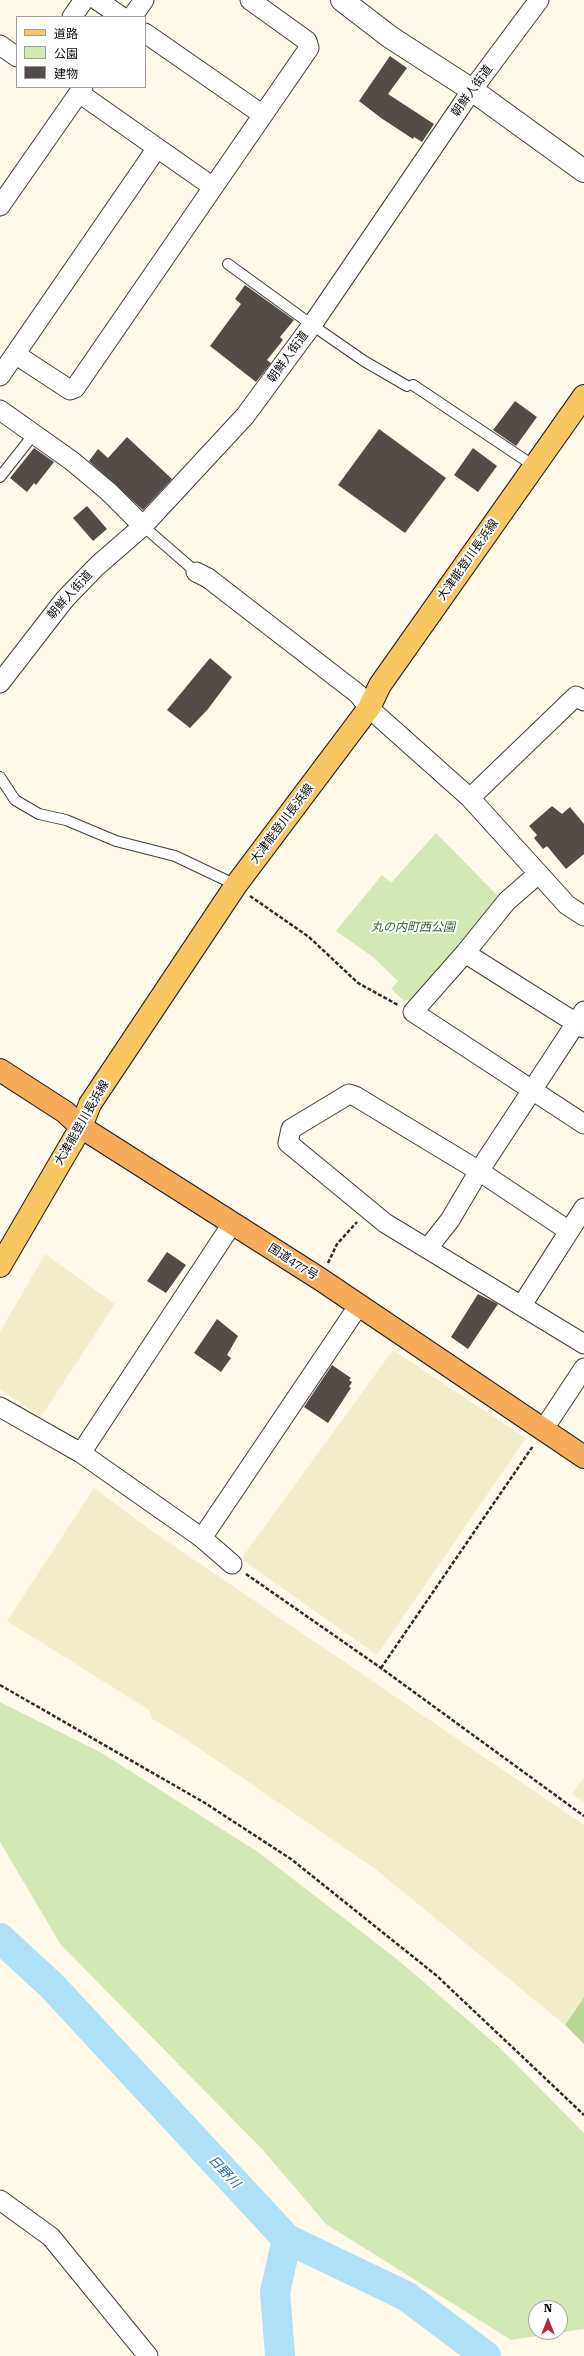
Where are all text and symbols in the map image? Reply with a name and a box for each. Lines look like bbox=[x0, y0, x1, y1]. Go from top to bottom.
legend bbox=[16, 16, 146, 88]
text: 道路 bbox=[54, 27, 78, 41]
text: 公園 bbox=[54, 47, 78, 61]
street label: 朝鮮人街道 bbox=[449, 62, 495, 120]
text: 建物 bbox=[54, 67, 78, 81]
street label: 朝鮮人街道 bbox=[265, 328, 311, 386]
street label: 大津能登川長浜線 bbox=[435, 517, 501, 603]
street label: 朝鮮人街道 bbox=[45, 568, 95, 622]
street label: 大津能登川長浜線 bbox=[247, 781, 317, 867]
park label: 丸の内町西公園 bbox=[371, 920, 455, 934]
street label: 大津能登川長浜線 bbox=[52, 1078, 112, 1168]
street label: 国道477号 bbox=[265, 1241, 321, 1283]
water label: 日野川 bbox=[205, 2152, 243, 2192]
north arrow bbox=[528, 2300, 568, 2340]
text: N bbox=[544, 2302, 552, 2315]

